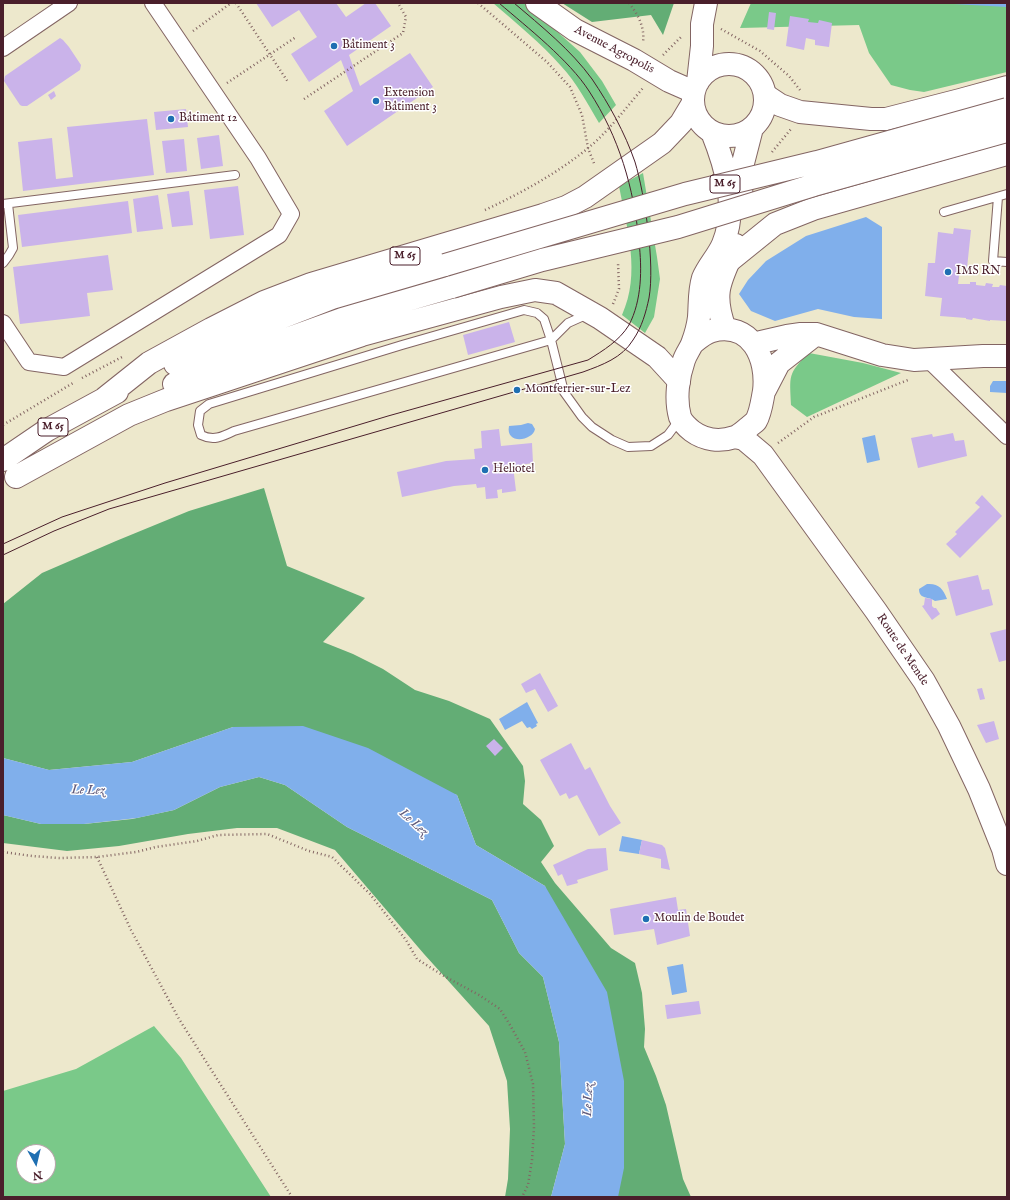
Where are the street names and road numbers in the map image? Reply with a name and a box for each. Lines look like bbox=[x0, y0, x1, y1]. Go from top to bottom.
street label: Avenue Agropolis bbox=[572, 23, 656, 77]
road number: M 65 bbox=[710, 175, 740, 193]
road number: M 65 bbox=[390, 247, 420, 265]
road number: M 65 bbox=[38, 418, 68, 436]
street label: Route de Mende bbox=[873, 611, 931, 689]

